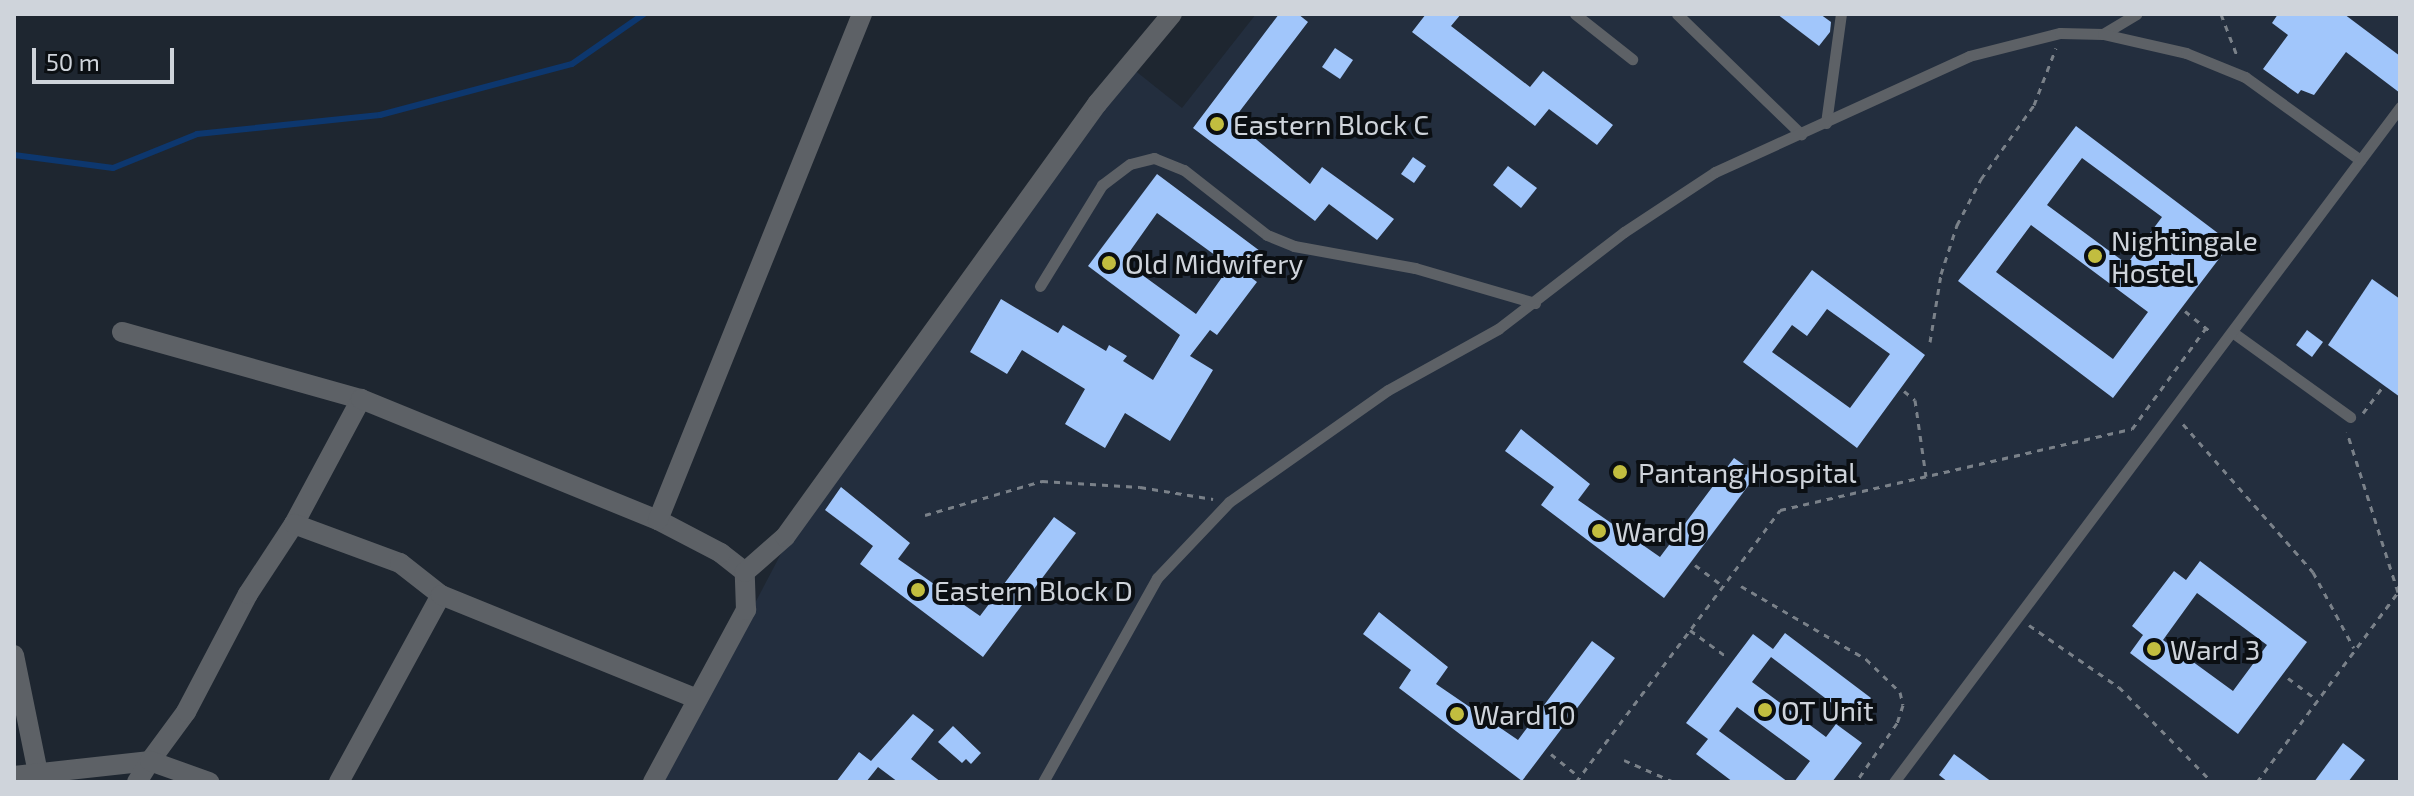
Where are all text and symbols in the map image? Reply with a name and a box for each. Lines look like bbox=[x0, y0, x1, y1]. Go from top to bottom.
scale bar bbox=[36, 32, 178, 82]
text: 50 m bbox=[46, 47, 100, 76]
place label: Eastern Block C bbox=[1233, 107, 1429, 141]
marker: Eastern Block C bbox=[1208, 115, 1226, 133]
place label: Nightingale Hostel bbox=[2111, 223, 2258, 289]
place label: Old Midwifery bbox=[1125, 246, 1303, 280]
marker: Nightingale Hostel bbox=[2086, 247, 2104, 265]
marker: Old Midwifery bbox=[1100, 254, 1118, 272]
place label: Pantang Hospital bbox=[1638, 455, 1857, 489]
marker: Pantang Hospital bbox=[1609, 461, 1631, 483]
place label: Ward 9 bbox=[1615, 514, 1706, 548]
marker: Ward 9 bbox=[1590, 522, 1608, 540]
place label: Eastern Block D bbox=[934, 573, 1133, 607]
marker: Eastern Block D bbox=[909, 581, 927, 599]
place label: Ward 3 bbox=[2170, 632, 2260, 666]
marker: Ward 3 bbox=[2145, 640, 2163, 658]
place label: OT Unit bbox=[1781, 693, 1874, 727]
place label: Ward 10 bbox=[1473, 697, 1576, 731]
marker: OT Unit bbox=[1756, 701, 1774, 719]
marker: Ward 10 bbox=[1448, 705, 1466, 723]

